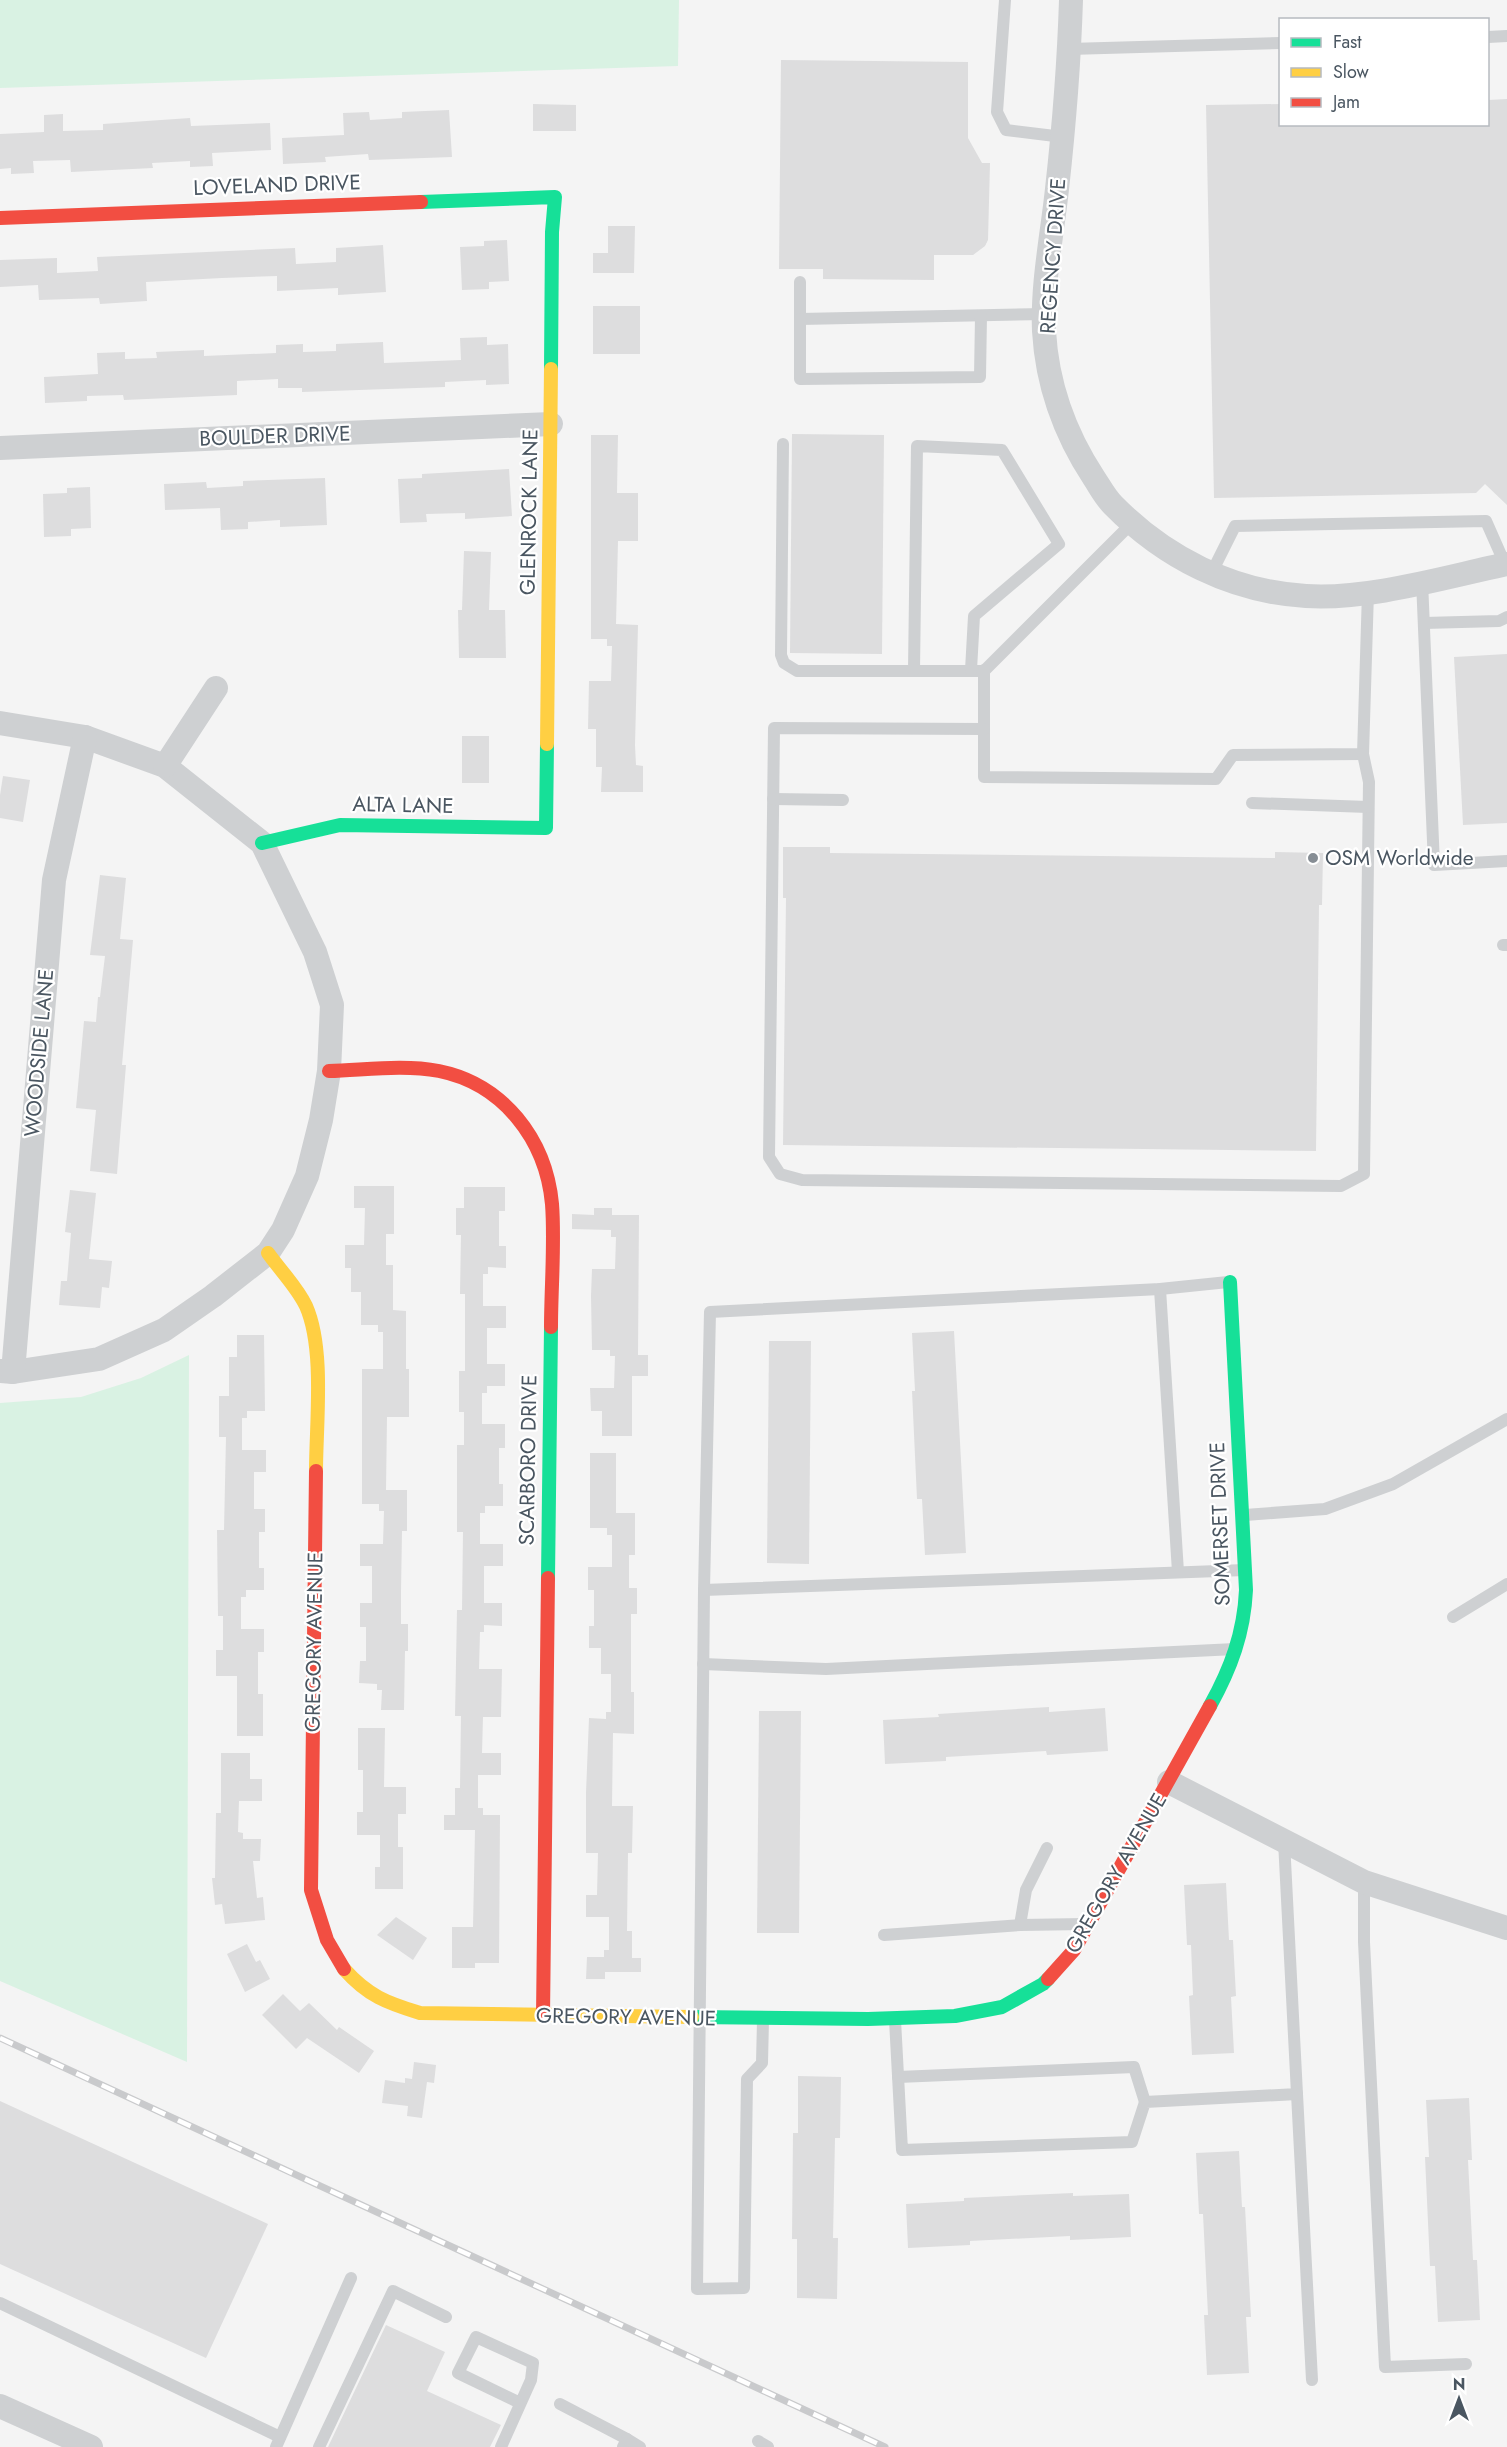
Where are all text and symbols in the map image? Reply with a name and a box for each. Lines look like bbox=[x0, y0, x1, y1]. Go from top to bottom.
legend bbox=[1279, 18, 1489, 126]
text: Fast bbox=[1333, 29, 1362, 55]
text: Slow bbox=[1333, 59, 1370, 85]
text: Jam bbox=[1331, 89, 1360, 115]
street label: LOVELAND DRIVE bbox=[193, 167, 361, 203]
street label: REGENCY DRIVE bbox=[1033, 177, 1073, 335]
street label: BOULDER DRIVE bbox=[199, 418, 351, 454]
street label: GLENROCK LANE bbox=[513, 429, 545, 595]
street label: ALTA LANE bbox=[352, 789, 454, 821]
place label: OSM Worldwide bbox=[1325, 843, 1474, 873]
marker: OSM Worldwide bbox=[1306, 851, 1320, 865]
street label: WOODSIDE LANE bbox=[17, 968, 61, 1138]
street label: SCARBORO DRIVE bbox=[512, 1374, 544, 1546]
street label: SOMERSET DRIVE bbox=[1202, 1441, 1238, 1607]
street label: GREGORY AVENUE bbox=[297, 1552, 331, 1732]
street label: GREGORY AVENUE bbox=[1058, 1787, 1174, 1959]
street label: GREGORY AVENUE bbox=[536, 2000, 716, 2034]
north arrow bbox=[1429, 2369, 1489, 2429]
text: N bbox=[1453, 2373, 1465, 2396]

